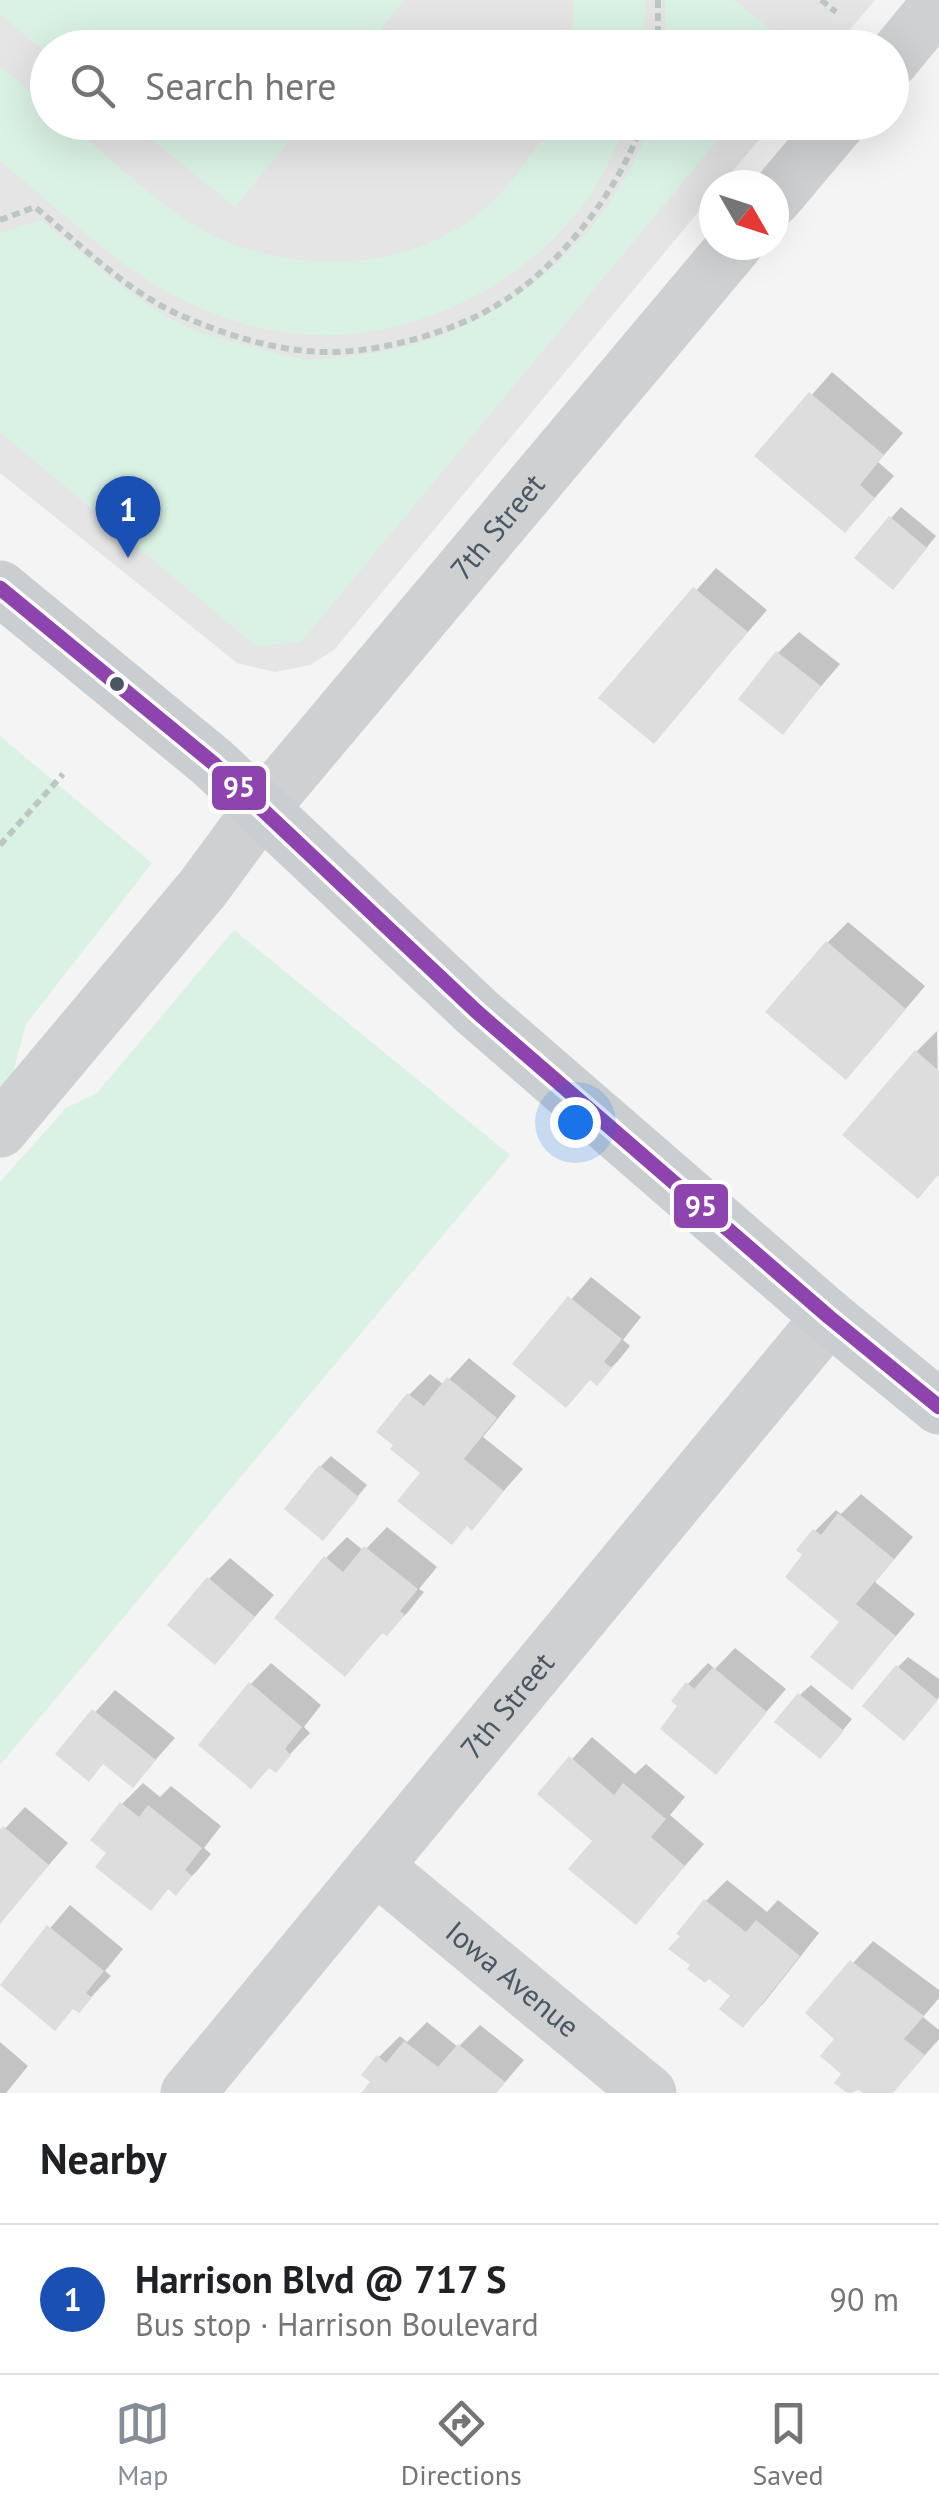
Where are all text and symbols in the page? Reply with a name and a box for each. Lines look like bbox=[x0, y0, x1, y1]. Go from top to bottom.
search box bbox=[30, 30, 909, 140]
icon: search bbox=[65, 58, 120, 113]
text: Search here bbox=[145, 61, 337, 110]
north arrow bbox=[699, 170, 789, 260]
street label: 7th Street bbox=[441, 465, 552, 587]
pin: 1 bbox=[96, 476, 160, 558]
unlabelled marker bbox=[107, 674, 127, 694]
line badge: 95 bbox=[210, 764, 268, 812]
text: 95 bbox=[223, 768, 255, 805]
your location bbox=[550, 1097, 601, 1148]
line badge: 95 bbox=[672, 1182, 730, 1230]
text: 95 bbox=[685, 1187, 717, 1224]
street label: 7th Street bbox=[451, 1644, 562, 1766]
street label: Iowa Avenue bbox=[438, 1912, 588, 2045]
text: Nearby bbox=[40, 2131, 167, 2186]
text: Harrison Blvd @ 717 S bbox=[135, 2254, 506, 2303]
text: 1 bbox=[63, 2278, 82, 2320]
text: 90 m bbox=[830, 2278, 899, 2320]
text: Bus stop · Harrison Boulevard bbox=[135, 2303, 539, 2345]
tab: Map bbox=[115, 2396, 170, 2493]
tab: Directions bbox=[401, 2396, 522, 2493]
tab: Saved bbox=[752, 2396, 824, 2493]

